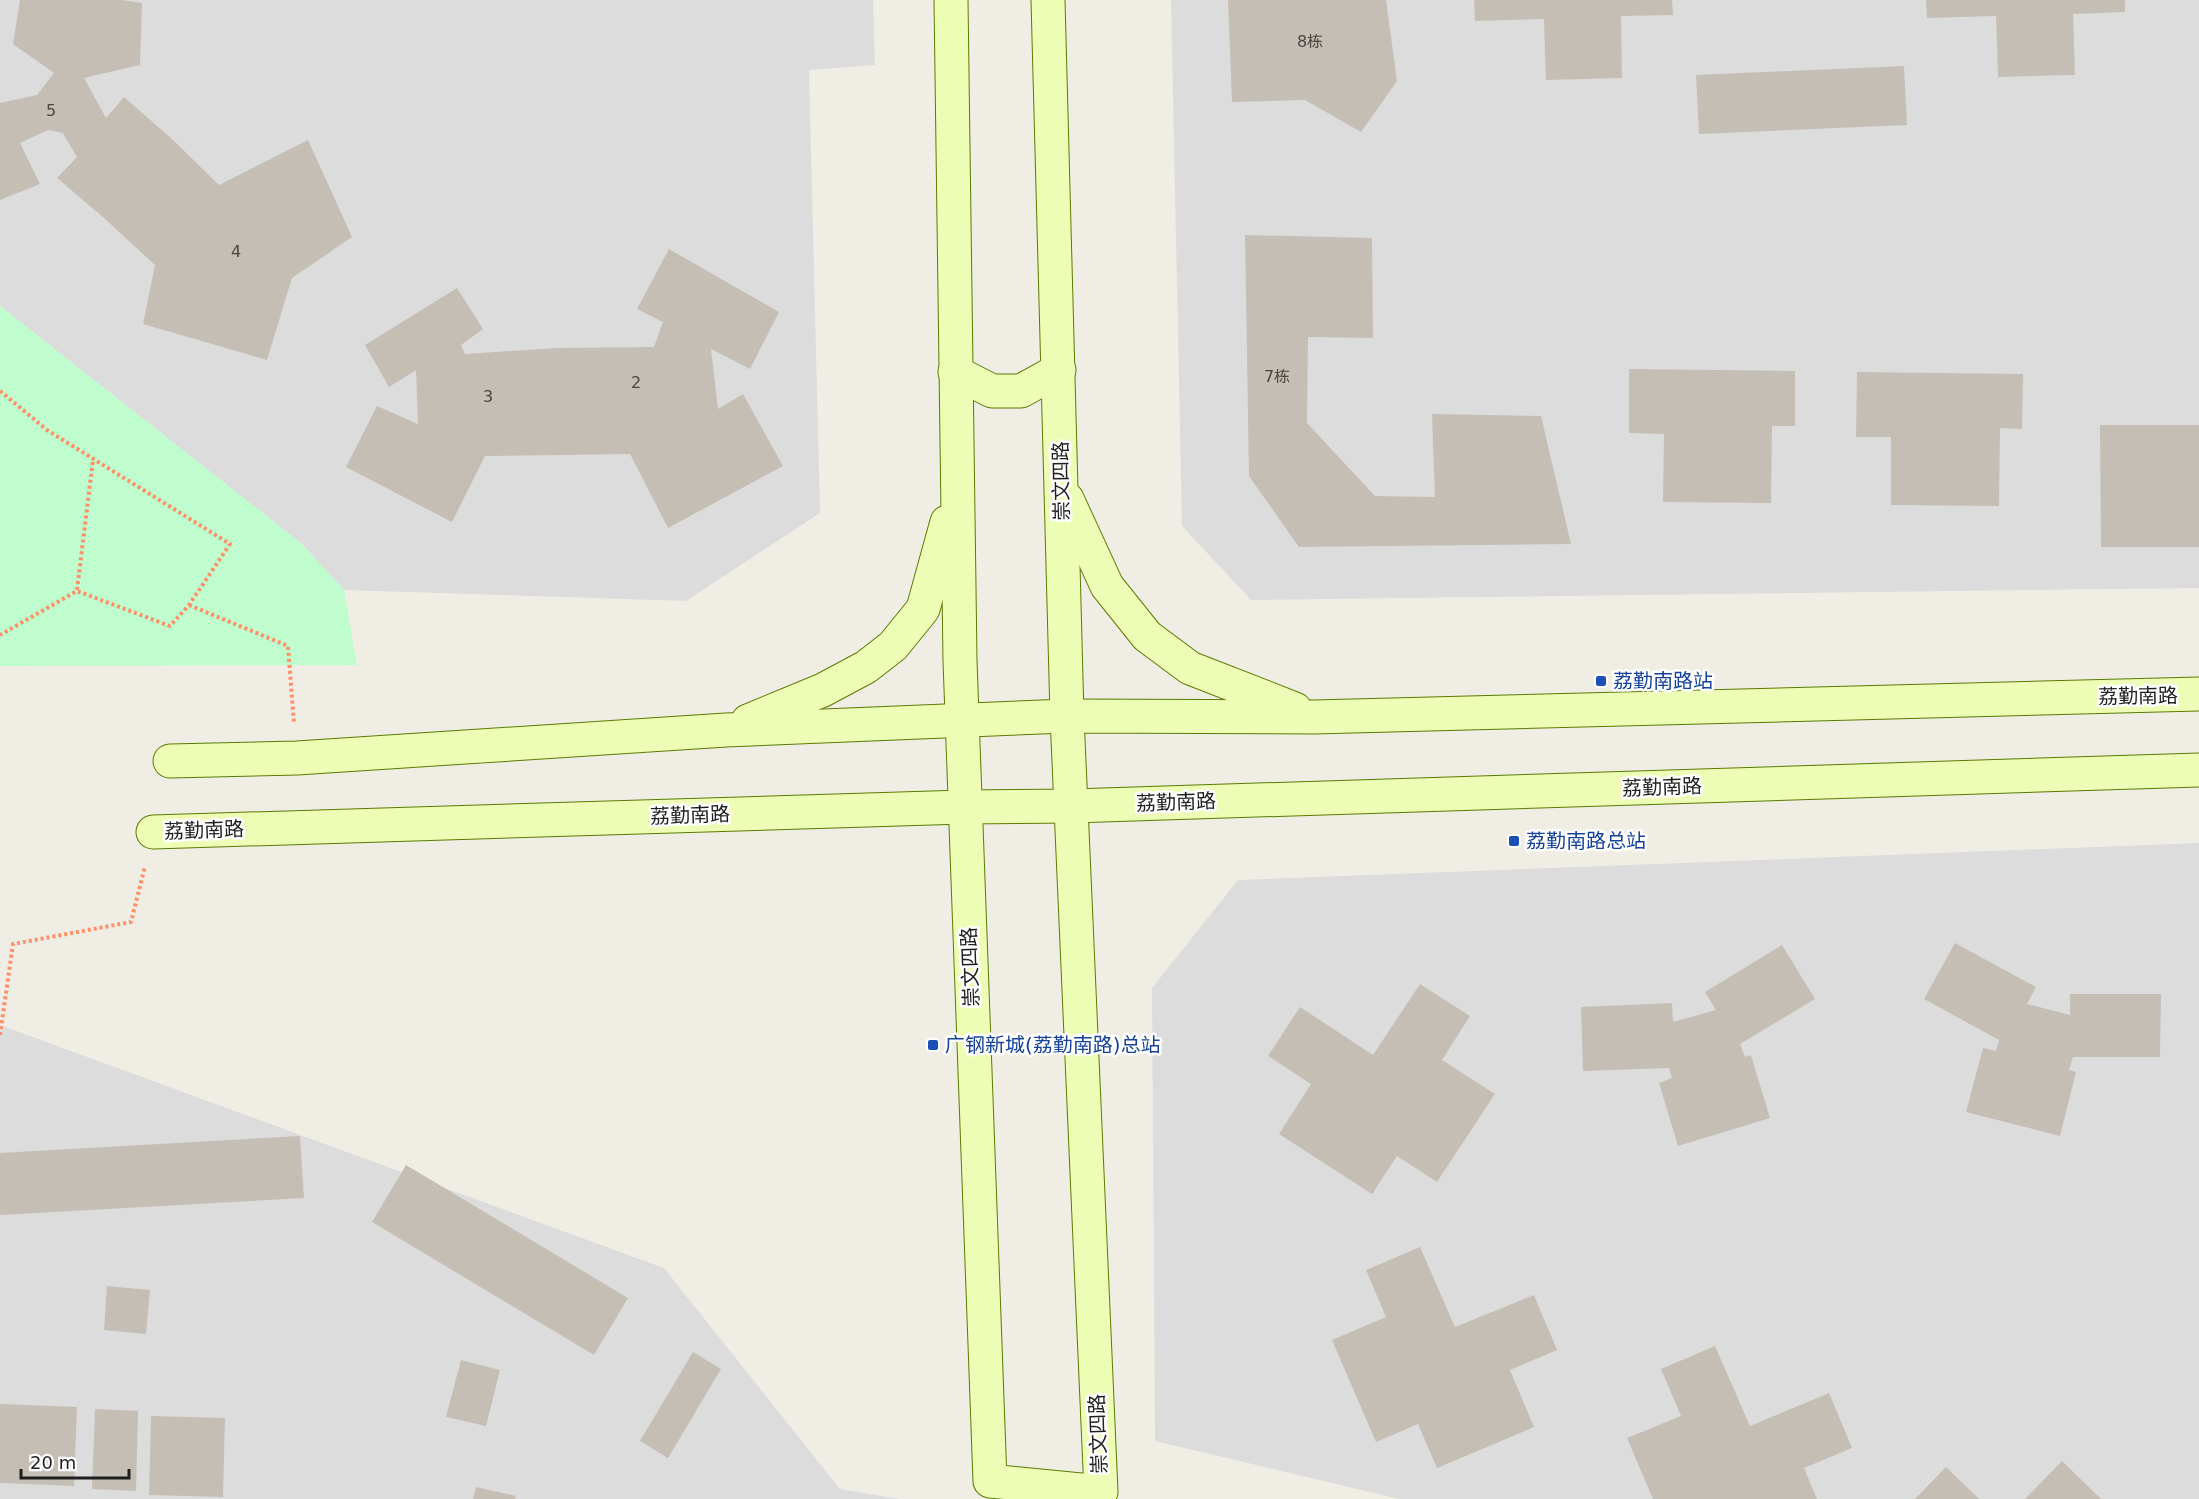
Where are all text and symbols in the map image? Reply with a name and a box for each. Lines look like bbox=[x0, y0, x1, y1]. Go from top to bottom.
house number: 8栋 bbox=[1297, 32, 1323, 51]
house number: 5 bbox=[46, 101, 56, 120]
house number: 4 bbox=[231, 242, 241, 261]
house number: 7栋 bbox=[1264, 367, 1290, 386]
house number: 2 bbox=[631, 373, 641, 392]
house number: 3 bbox=[483, 387, 493, 406]
street label: 崇文四路 bbox=[1048, 441, 1074, 521]
place label: 荔勤南路站 bbox=[1613, 669, 1713, 693]
marker: 荔勤南路站 bbox=[1594, 674, 1608, 688]
street label: 荔勤南路 bbox=[2098, 683, 2178, 709]
street label: 荔勤南路 bbox=[1622, 774, 1702, 800]
street label: 荔勤南路 bbox=[1136, 789, 1216, 815]
street label: 荔勤南路 bbox=[650, 802, 730, 828]
street label: 荔勤南路 bbox=[164, 817, 244, 843]
place label: 荔勤南路总站 bbox=[1526, 829, 1646, 853]
marker: 荔勤南路总站 bbox=[1507, 834, 1521, 848]
street label: 崇文四路 bbox=[957, 927, 983, 1007]
place label: 广钢新城(荔勤南路)总站 bbox=[945, 1033, 1161, 1057]
marker: 广钢新城(荔勤南路)总站 bbox=[926, 1038, 940, 1052]
street label: 崇文四路 bbox=[1085, 1394, 1111, 1474]
scale bar bbox=[21, 1442, 129, 1480]
text: 20 m bbox=[30, 1452, 76, 1473]

